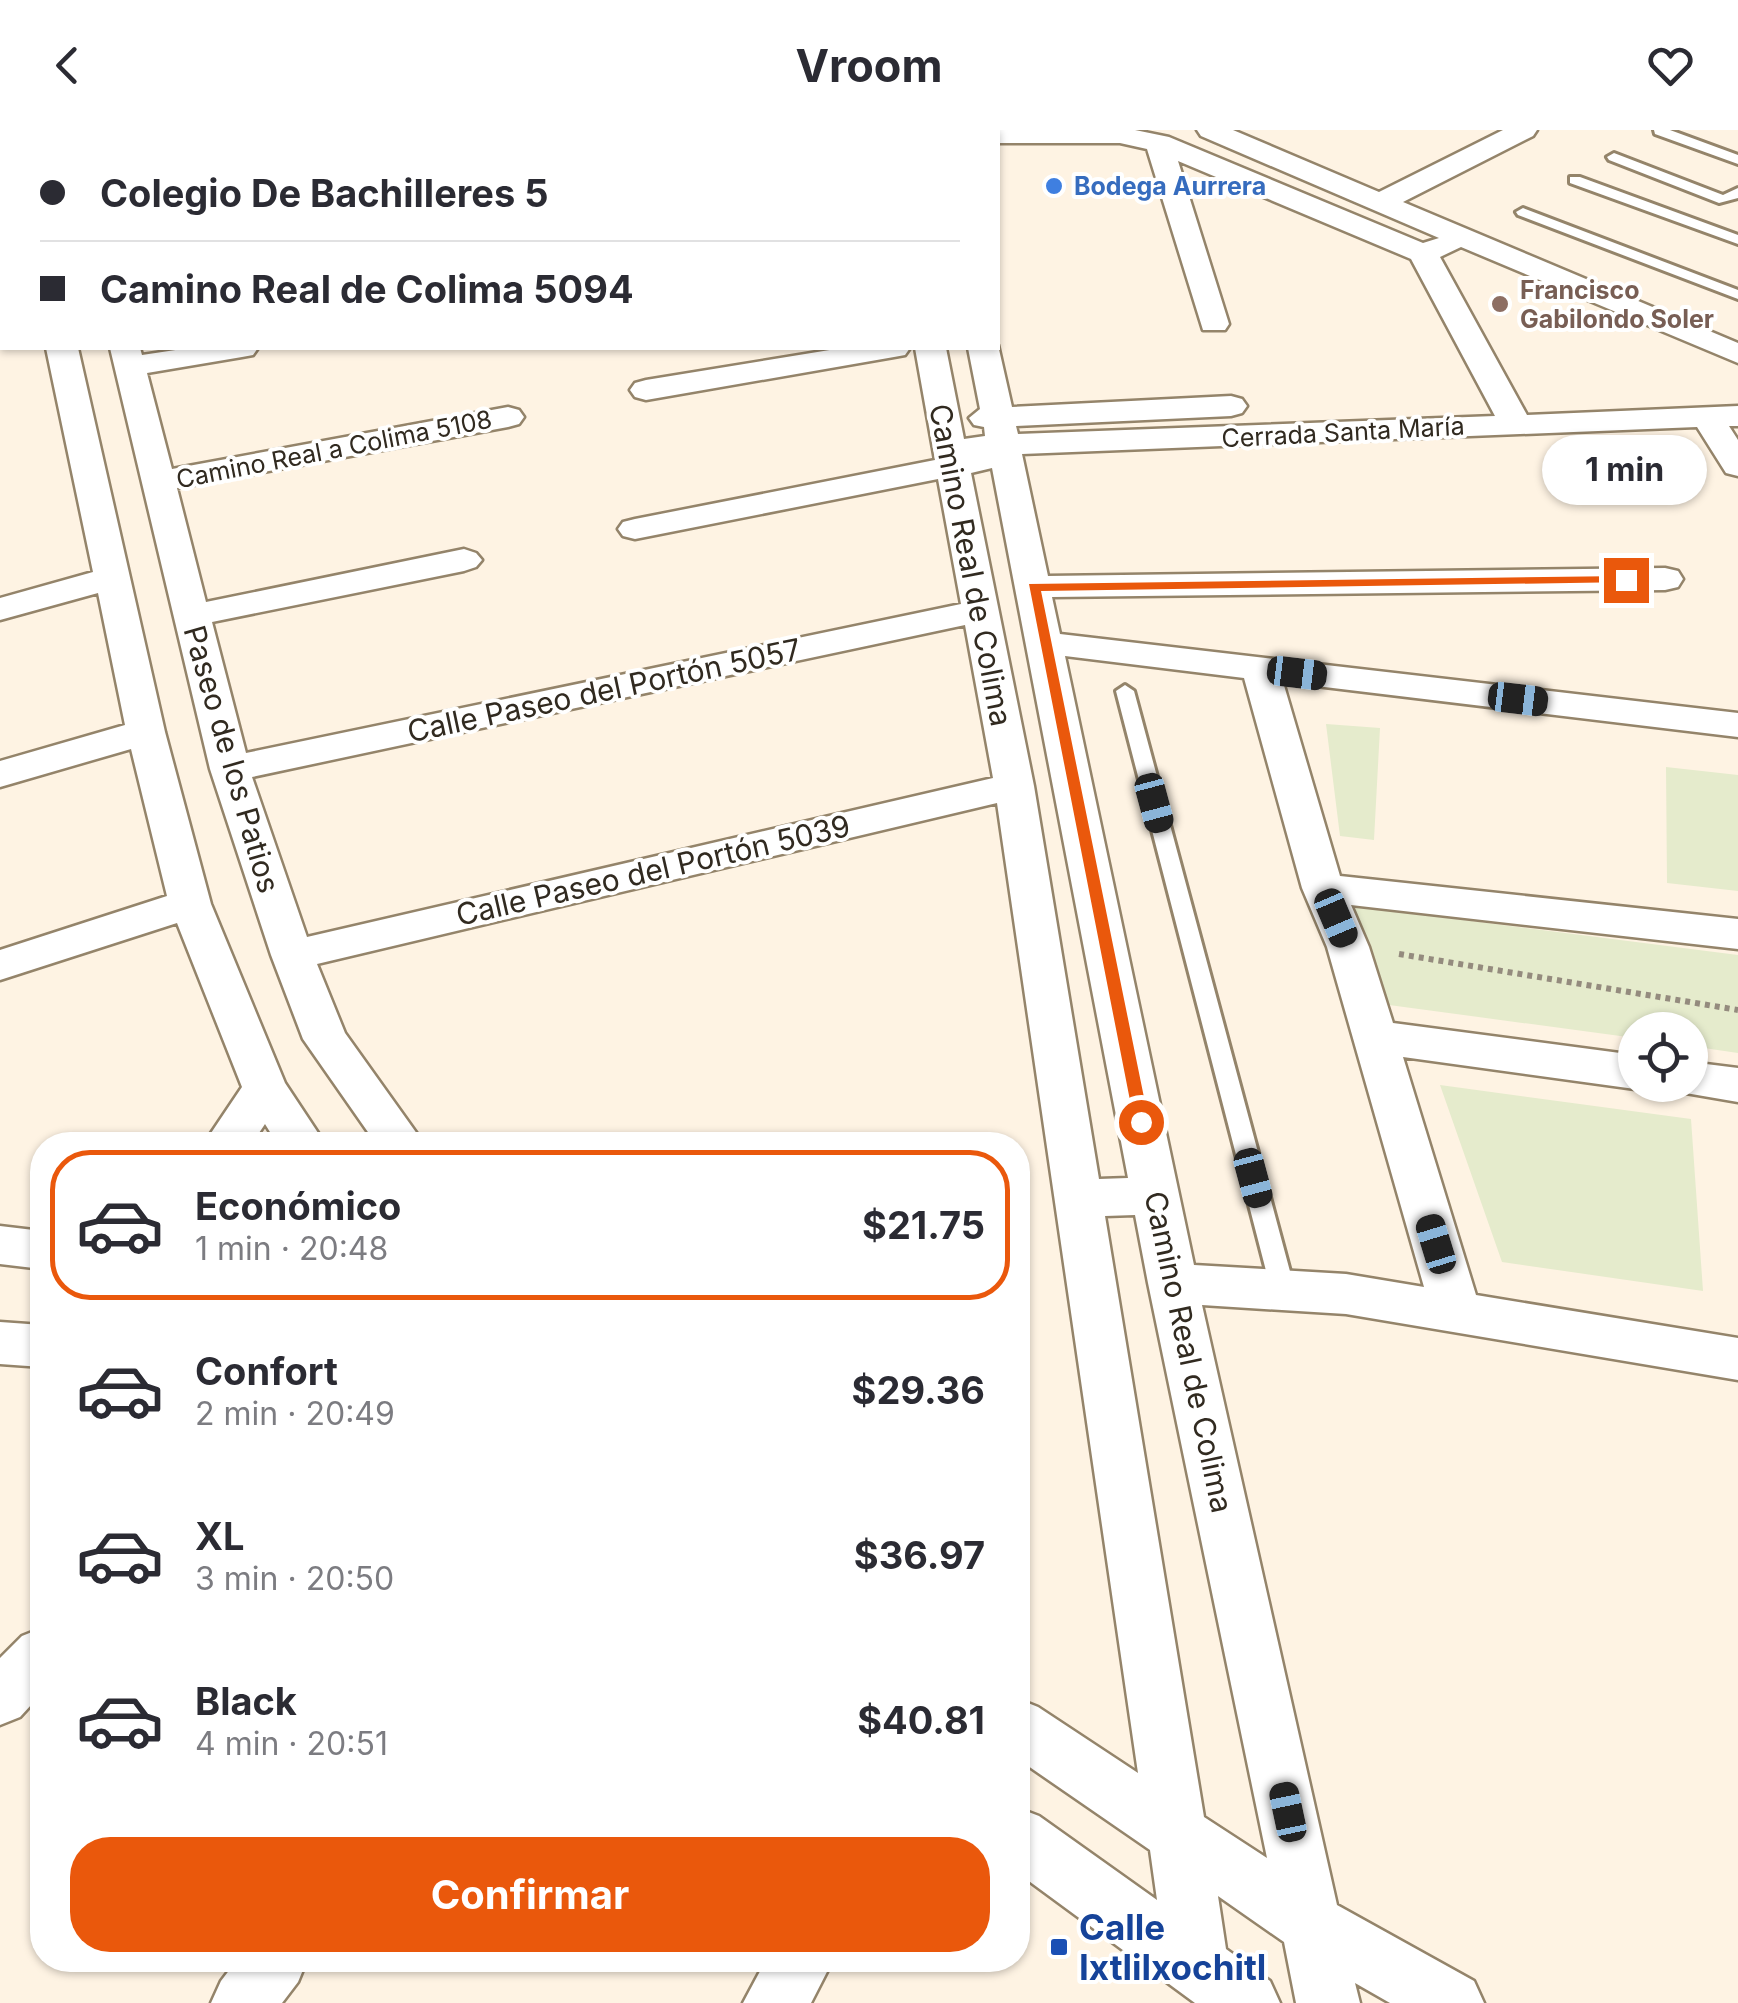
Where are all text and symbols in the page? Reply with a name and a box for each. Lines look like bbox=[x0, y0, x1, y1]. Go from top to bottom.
icon: back bbox=[40, 38, 95, 93]
text: Vroom bbox=[795, 38, 943, 93]
icon: heart bbox=[1643, 38, 1698, 93]
text: Colegio De Bachilleres 5 bbox=[100, 170, 549, 216]
place label: Bodega Aurrera bbox=[1074, 171, 1266, 201]
marker: Bodega Aurrera bbox=[1043, 175, 1065, 197]
text: Camino Real de Colima 5094 bbox=[100, 266, 634, 312]
place label: Francisco Gabilondo Soler bbox=[1520, 275, 1714, 334]
marker: Francisco Gabilondo Soler bbox=[1489, 293, 1511, 315]
street label: Camino Real de Colima bbox=[922, 401, 1020, 729]
street label: Camino Real a Colima 5108 bbox=[174, 404, 494, 494]
street label: Cerrada Santa María bbox=[1221, 411, 1465, 453]
callout: 1 min bbox=[1544, 435, 1708, 505]
text: 1 min bbox=[1585, 450, 1664, 489]
route end bbox=[1604, 558, 1649, 603]
street label: Paseo de los Patios bbox=[177, 621, 287, 897]
street label: Calle Paseo del Portón 5057 bbox=[404, 631, 804, 749]
car bbox=[1265, 654, 1329, 692]
car bbox=[1486, 680, 1550, 718]
car bbox=[1132, 770, 1176, 836]
street label: Calle Paseo del Portón 5039 bbox=[452, 807, 854, 933]
car bbox=[1310, 885, 1362, 951]
map controls bbox=[1618, 1012, 1708, 1102]
button: locate bbox=[1618, 1012, 1708, 1102]
route start bbox=[1119, 1100, 1164, 1145]
car bbox=[1231, 1145, 1275, 1211]
icon: car bbox=[75, 1180, 165, 1270]
text: Económico bbox=[195, 1183, 401, 1229]
street label: Camino Real de Colima bbox=[1137, 1188, 1241, 1516]
text: $21.75 bbox=[862, 1202, 985, 1248]
car bbox=[1413, 1211, 1459, 1277]
text: 1 min · 20:48 bbox=[195, 1229, 388, 1268]
icon: car bbox=[75, 1345, 165, 1435]
text: Confort bbox=[195, 1348, 338, 1394]
text: $29.36 bbox=[852, 1367, 985, 1413]
text: 2 min · 20:49 bbox=[195, 1394, 395, 1433]
icon: car bbox=[75, 1510, 165, 1600]
text: XL bbox=[195, 1513, 245, 1559]
text: $36.97 bbox=[854, 1532, 985, 1578]
text: 3 min · 20:50 bbox=[195, 1559, 394, 1598]
icon: car bbox=[75, 1675, 165, 1765]
text: Black bbox=[195, 1678, 297, 1724]
text: $40.81 bbox=[857, 1697, 985, 1743]
text: 4 min · 20:51 bbox=[195, 1724, 388, 1763]
car bbox=[1267, 1780, 1309, 1844]
button: Confirmar bbox=[70, 1837, 990, 1952]
place label: Calle Ixtlilxochitl bbox=[1079, 1906, 1266, 1988]
marker: Calle Ixtlilxochitl bbox=[1048, 1936, 1070, 1958]

